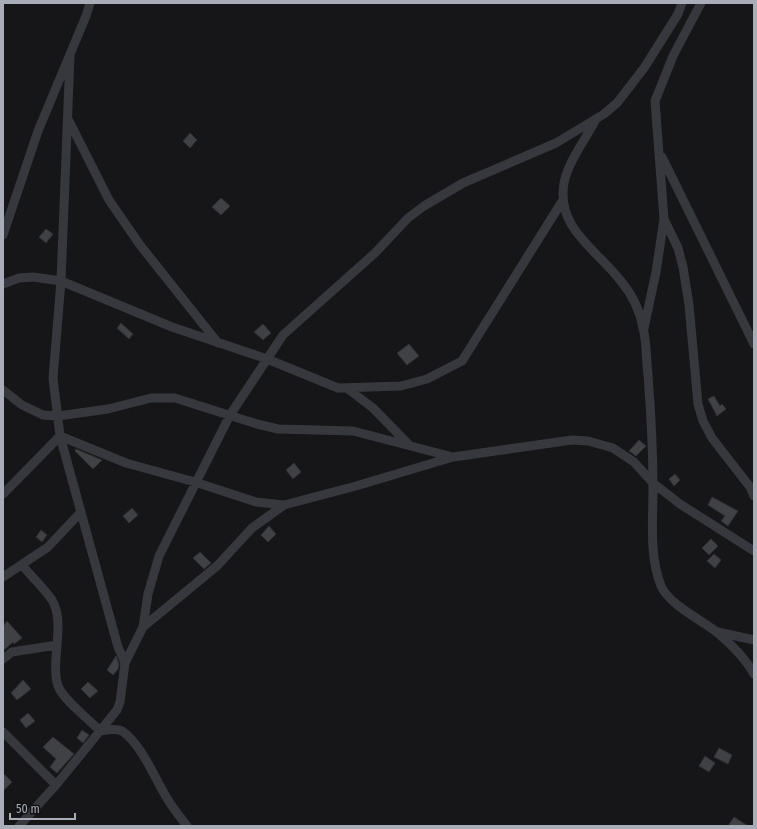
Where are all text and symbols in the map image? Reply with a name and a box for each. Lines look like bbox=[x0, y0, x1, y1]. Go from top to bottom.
scale bar bbox=[10, 795, 75, 821]
text: 50 m bbox=[16, 802, 40, 816]

